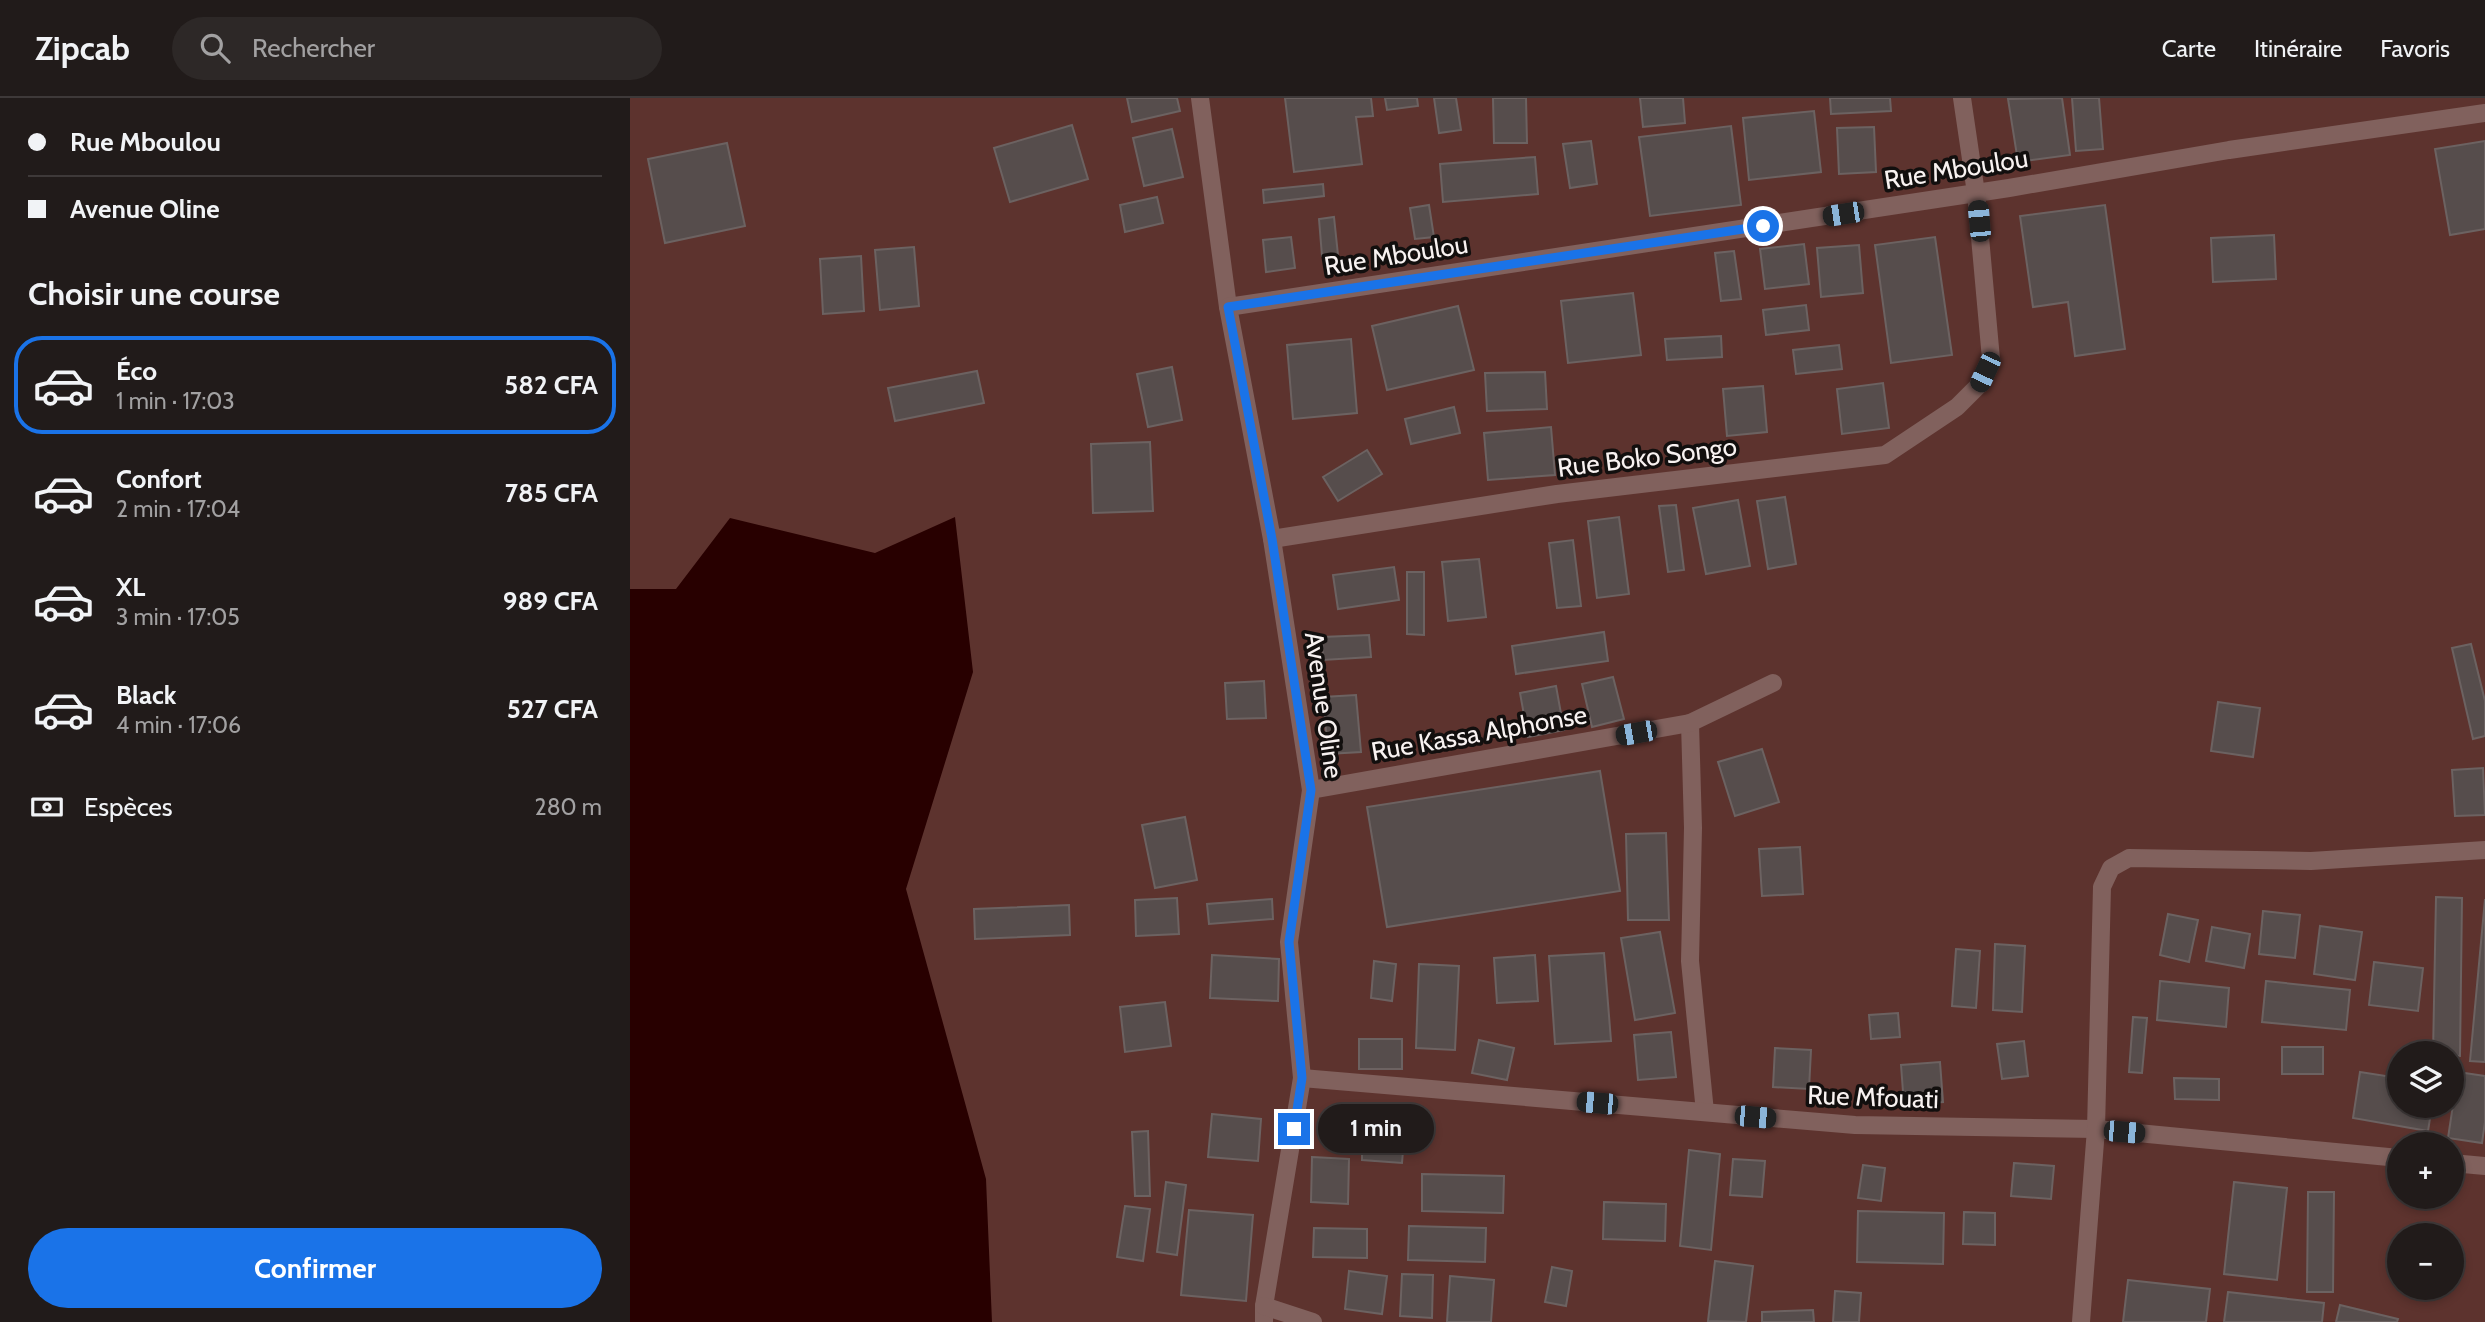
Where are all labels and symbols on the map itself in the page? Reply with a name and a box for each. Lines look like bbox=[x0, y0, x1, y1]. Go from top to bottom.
street label: Rue Mboulou bbox=[1882, 142, 2030, 196]
car bbox=[1967, 199, 1992, 243]
car bbox=[1821, 200, 1866, 228]
route start bbox=[1747, 210, 1779, 242]
street label: Rue Mboulou bbox=[1322, 228, 1470, 282]
car bbox=[1967, 349, 2004, 395]
street label: Rue Boko Songo bbox=[1555, 430, 1739, 484]
street label: Avenue Oline bbox=[1298, 630, 1350, 780]
street label: Rue Kassa Alphonse bbox=[1369, 698, 1589, 768]
car bbox=[1614, 719, 1659, 747]
street label: Rue Mfouati bbox=[1807, 1079, 1939, 1115]
car bbox=[1576, 1091, 1619, 1115]
callout: 1 min bbox=[1318, 1104, 1434, 1154]
car bbox=[1734, 1105, 1777, 1129]
route end bbox=[1278, 1113, 1310, 1145]
car bbox=[2103, 1120, 2146, 1144]

